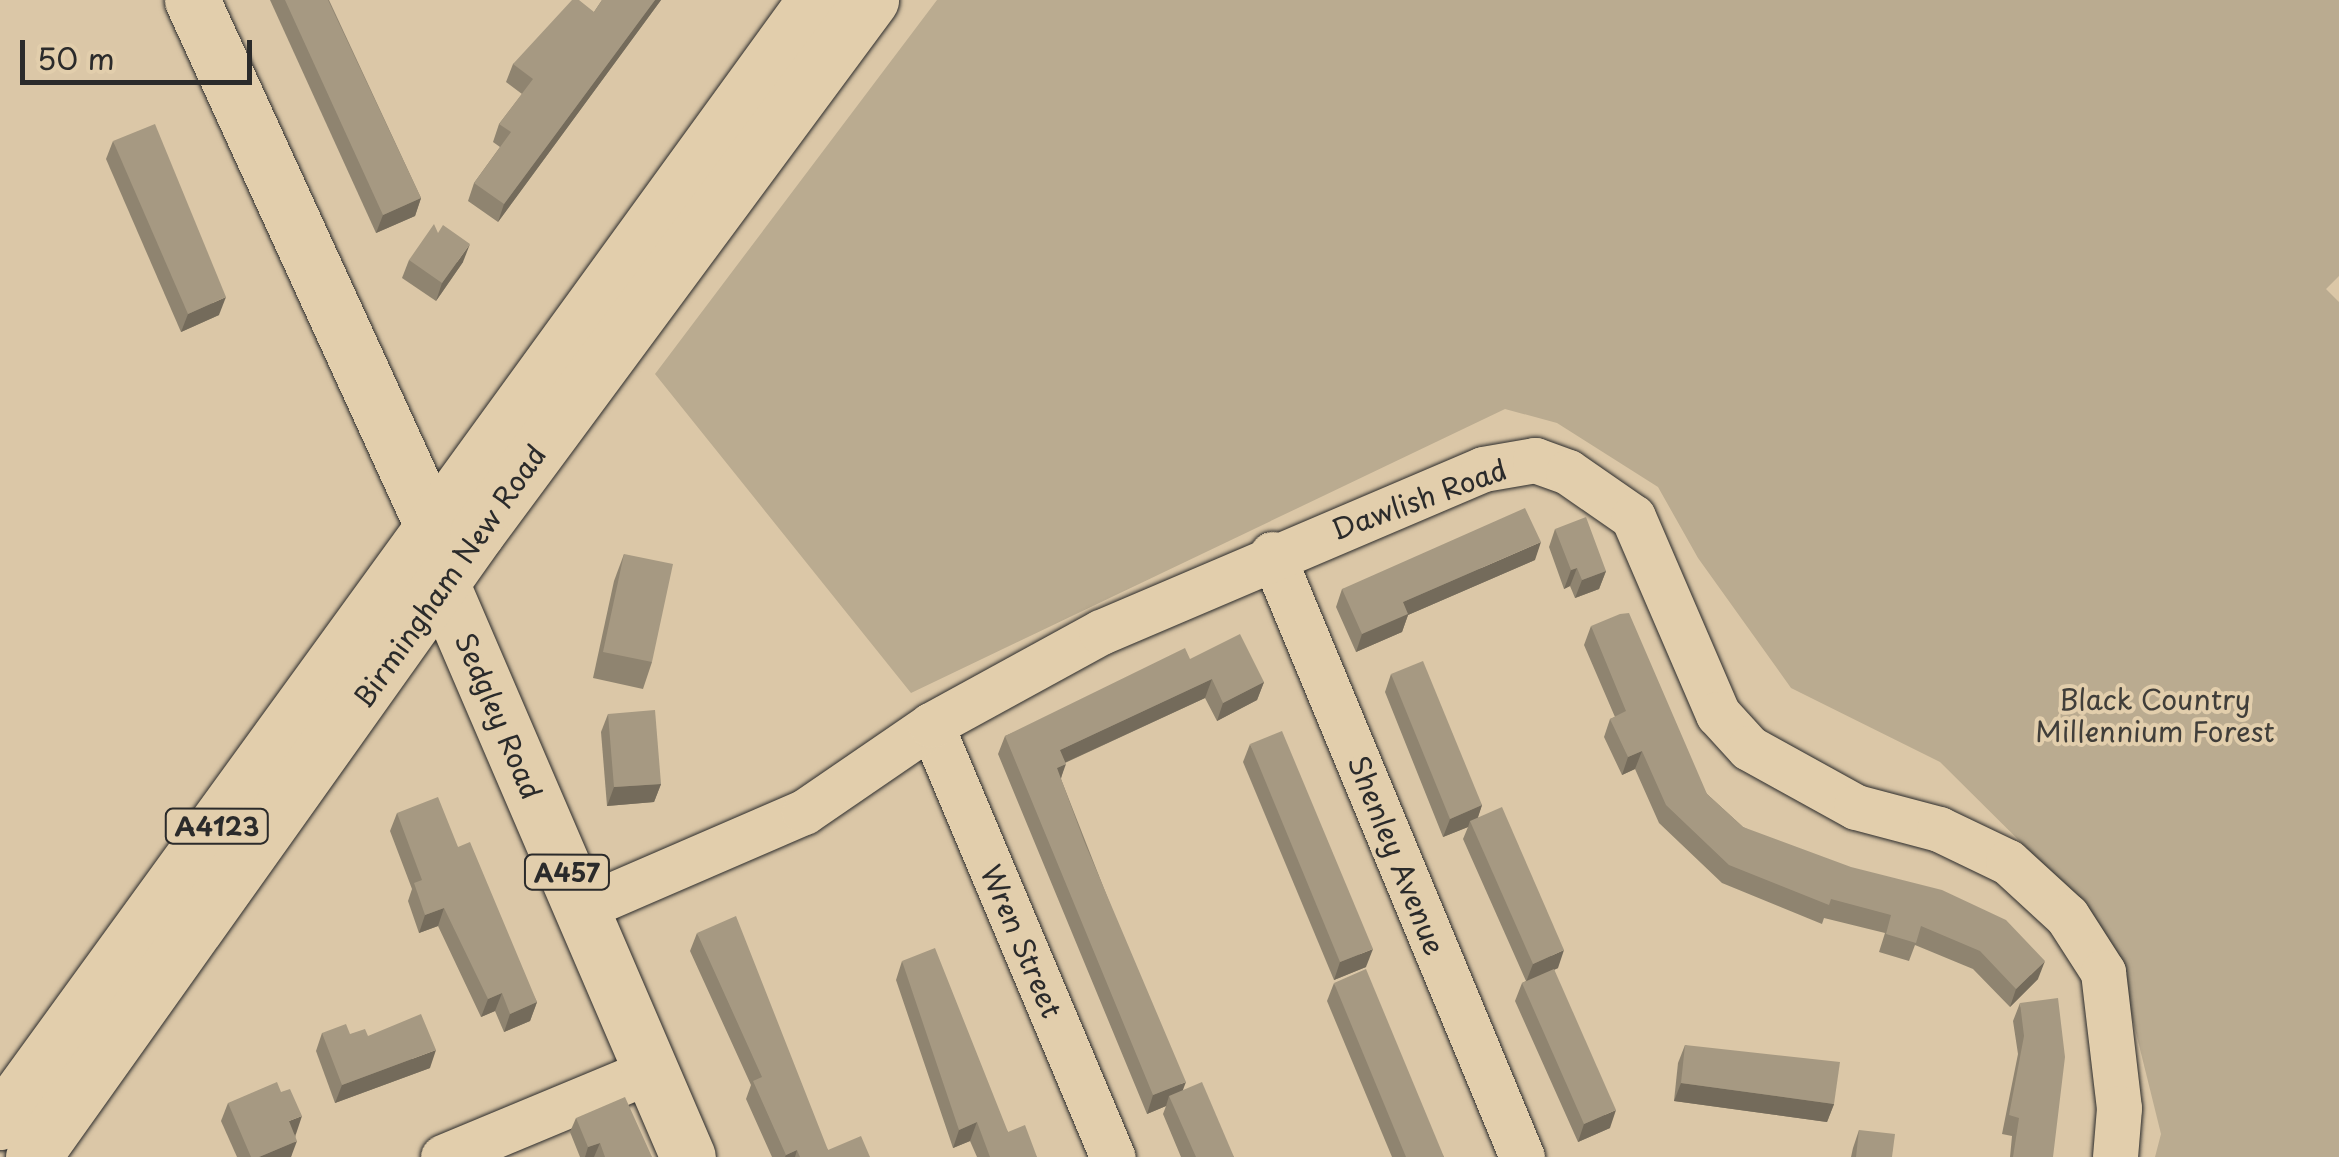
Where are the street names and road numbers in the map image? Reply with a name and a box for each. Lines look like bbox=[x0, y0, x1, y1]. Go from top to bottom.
street label: Birmingham New Road bbox=[346, 439, 552, 713]
street label: Dawlish Road bbox=[1327, 452, 1511, 546]
street label: Sedgley Road bbox=[448, 627, 550, 805]
street label: Shenley Avenue bbox=[1342, 750, 1452, 960]
road number: A4123 bbox=[164, 806, 270, 846]
road number: A457 bbox=[522, 852, 612, 892]
street label: Wren Street bbox=[974, 858, 1070, 1024]

